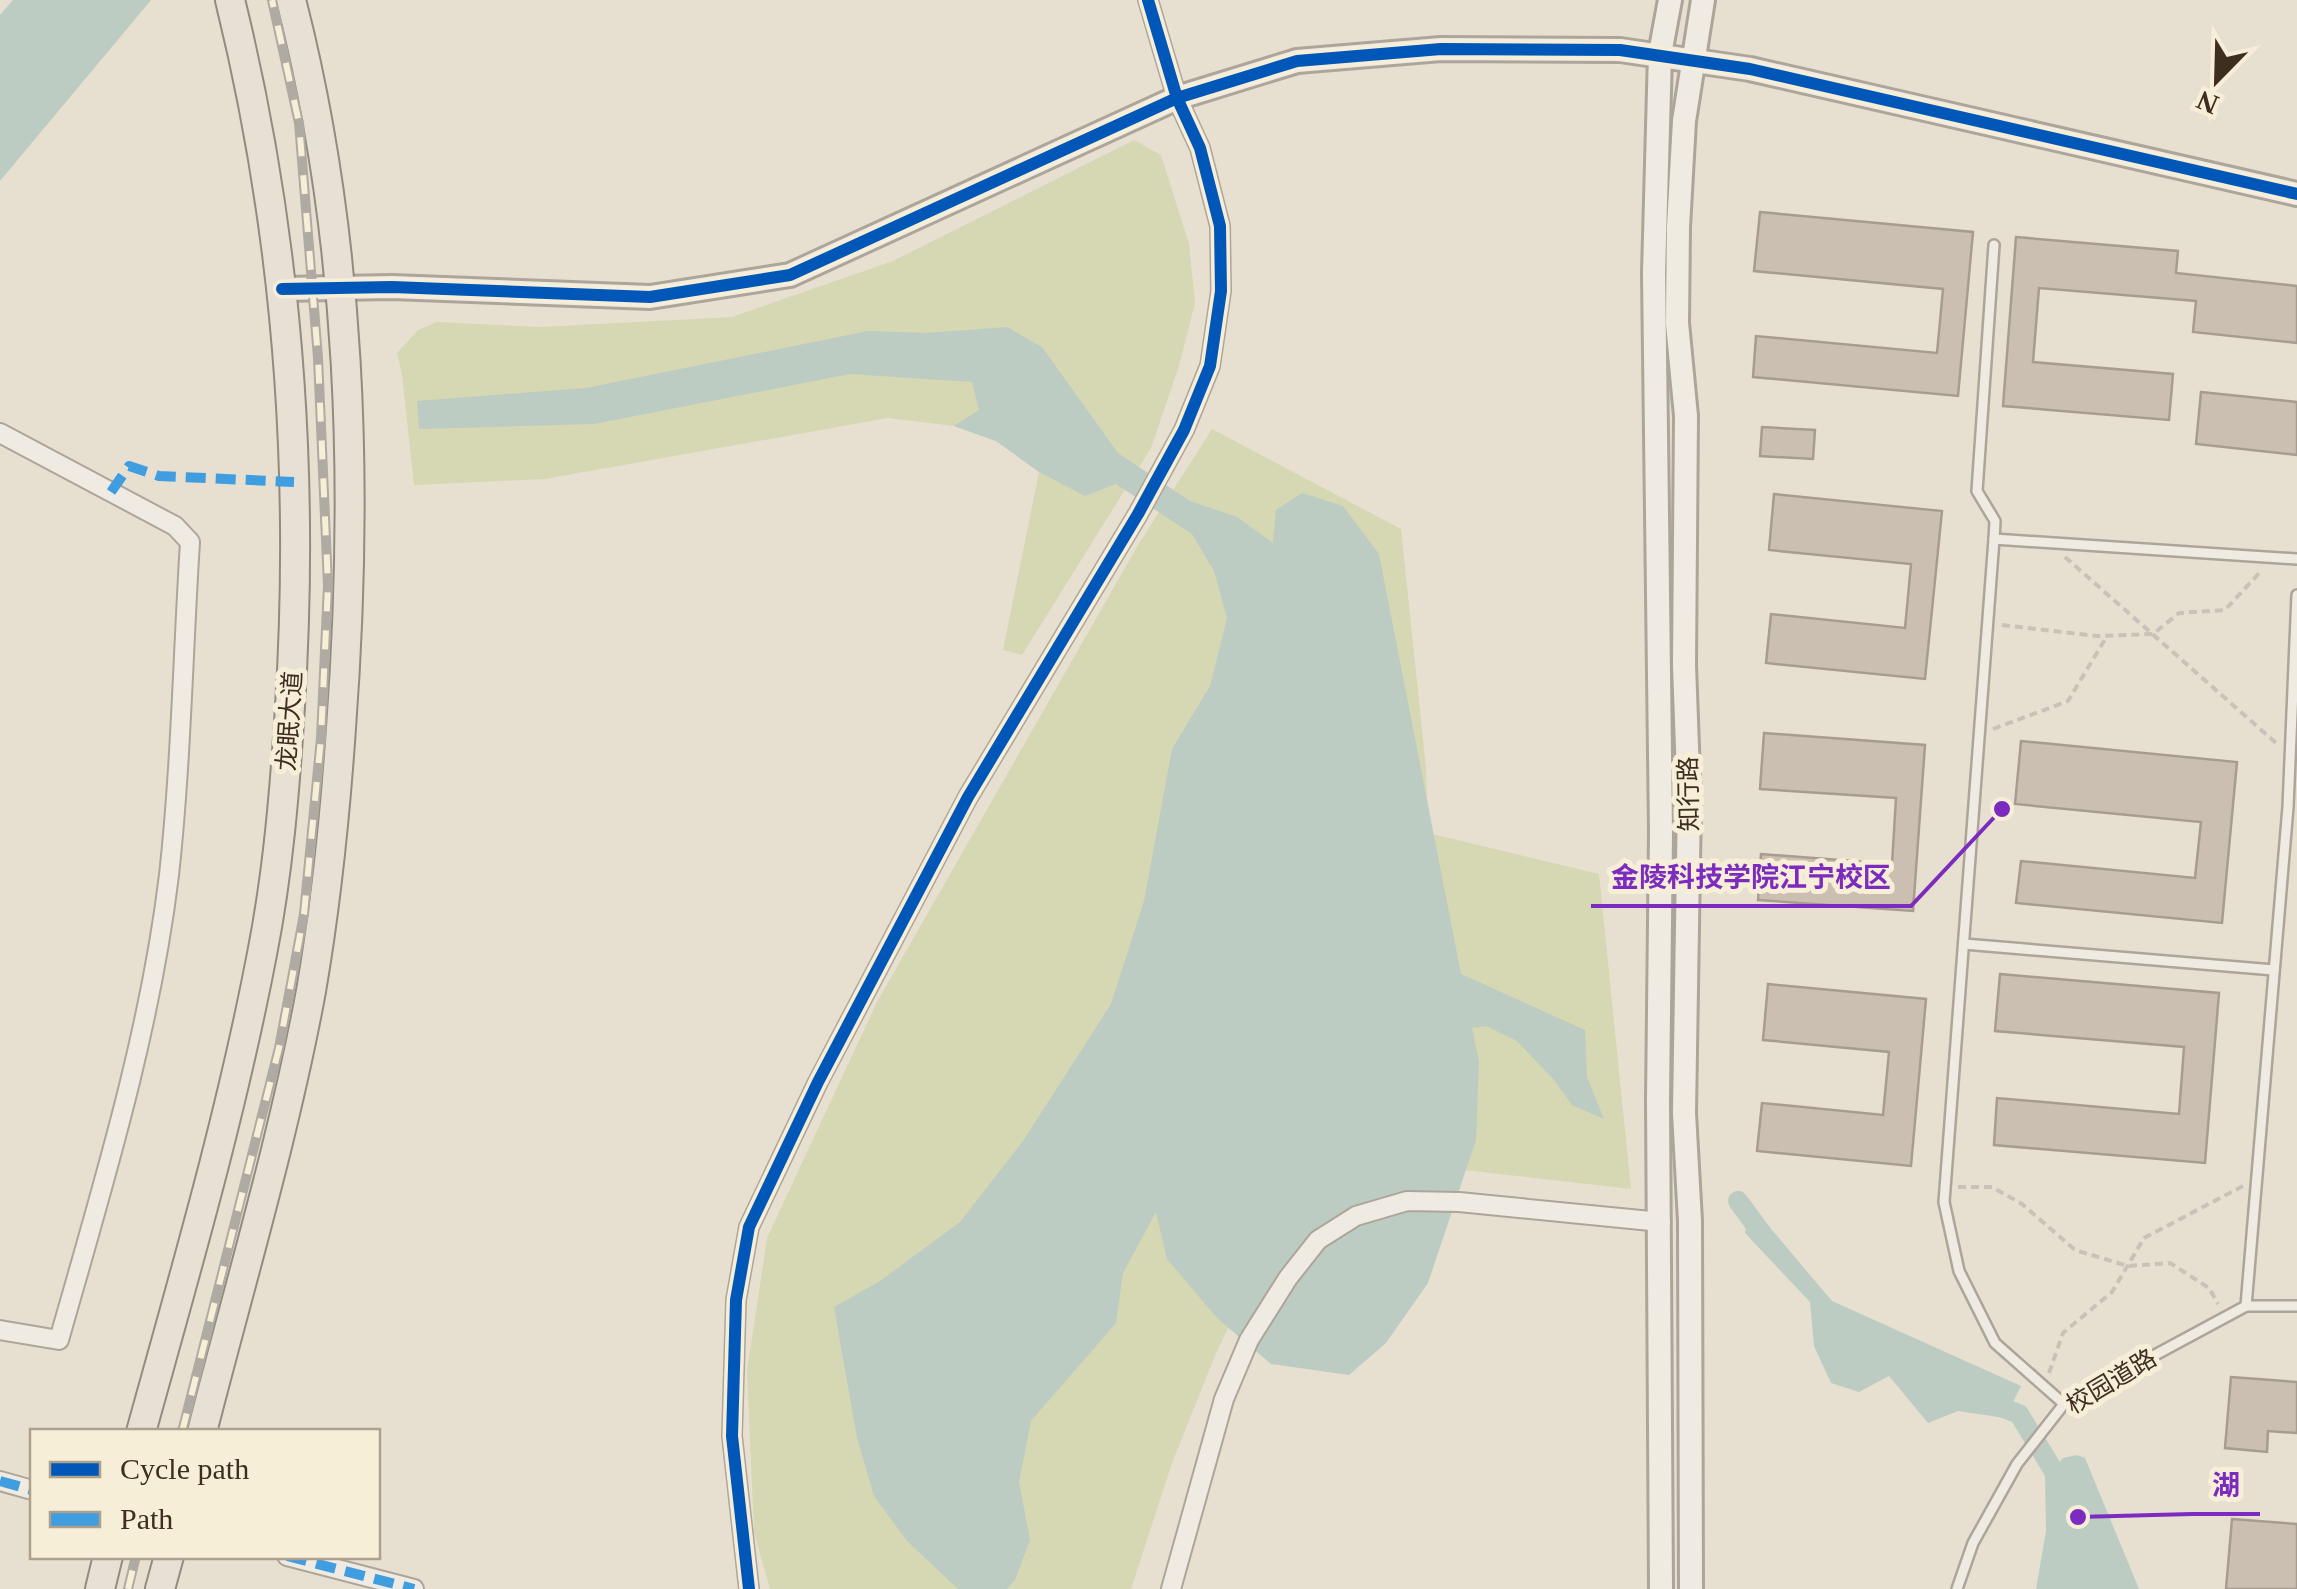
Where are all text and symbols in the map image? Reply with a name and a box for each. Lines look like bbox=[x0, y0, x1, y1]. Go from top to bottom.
north arrow bbox=[2167, 30, 2267, 130]
text: N bbox=[2192, 84, 2223, 121]
street label: 龙眠大道 bbox=[273, 670, 306, 772]
street label: 知行路 bbox=[1674, 756, 1703, 832]
callout: 金陵科技学院江宁校区 bbox=[1591, 848, 1911, 906]
text: 金陵科技学院江宁校区 bbox=[1611, 862, 1891, 893]
street label: 校园道路 bbox=[2061, 1344, 2161, 1419]
legend bbox=[30, 1429, 380, 1559]
text: Cycle path bbox=[120, 1452, 249, 1485]
callout: 湖 bbox=[2192, 1456, 2260, 1514]
text: 湖 bbox=[2212, 1470, 2240, 1501]
text: Path bbox=[120, 1502, 173, 1535]

